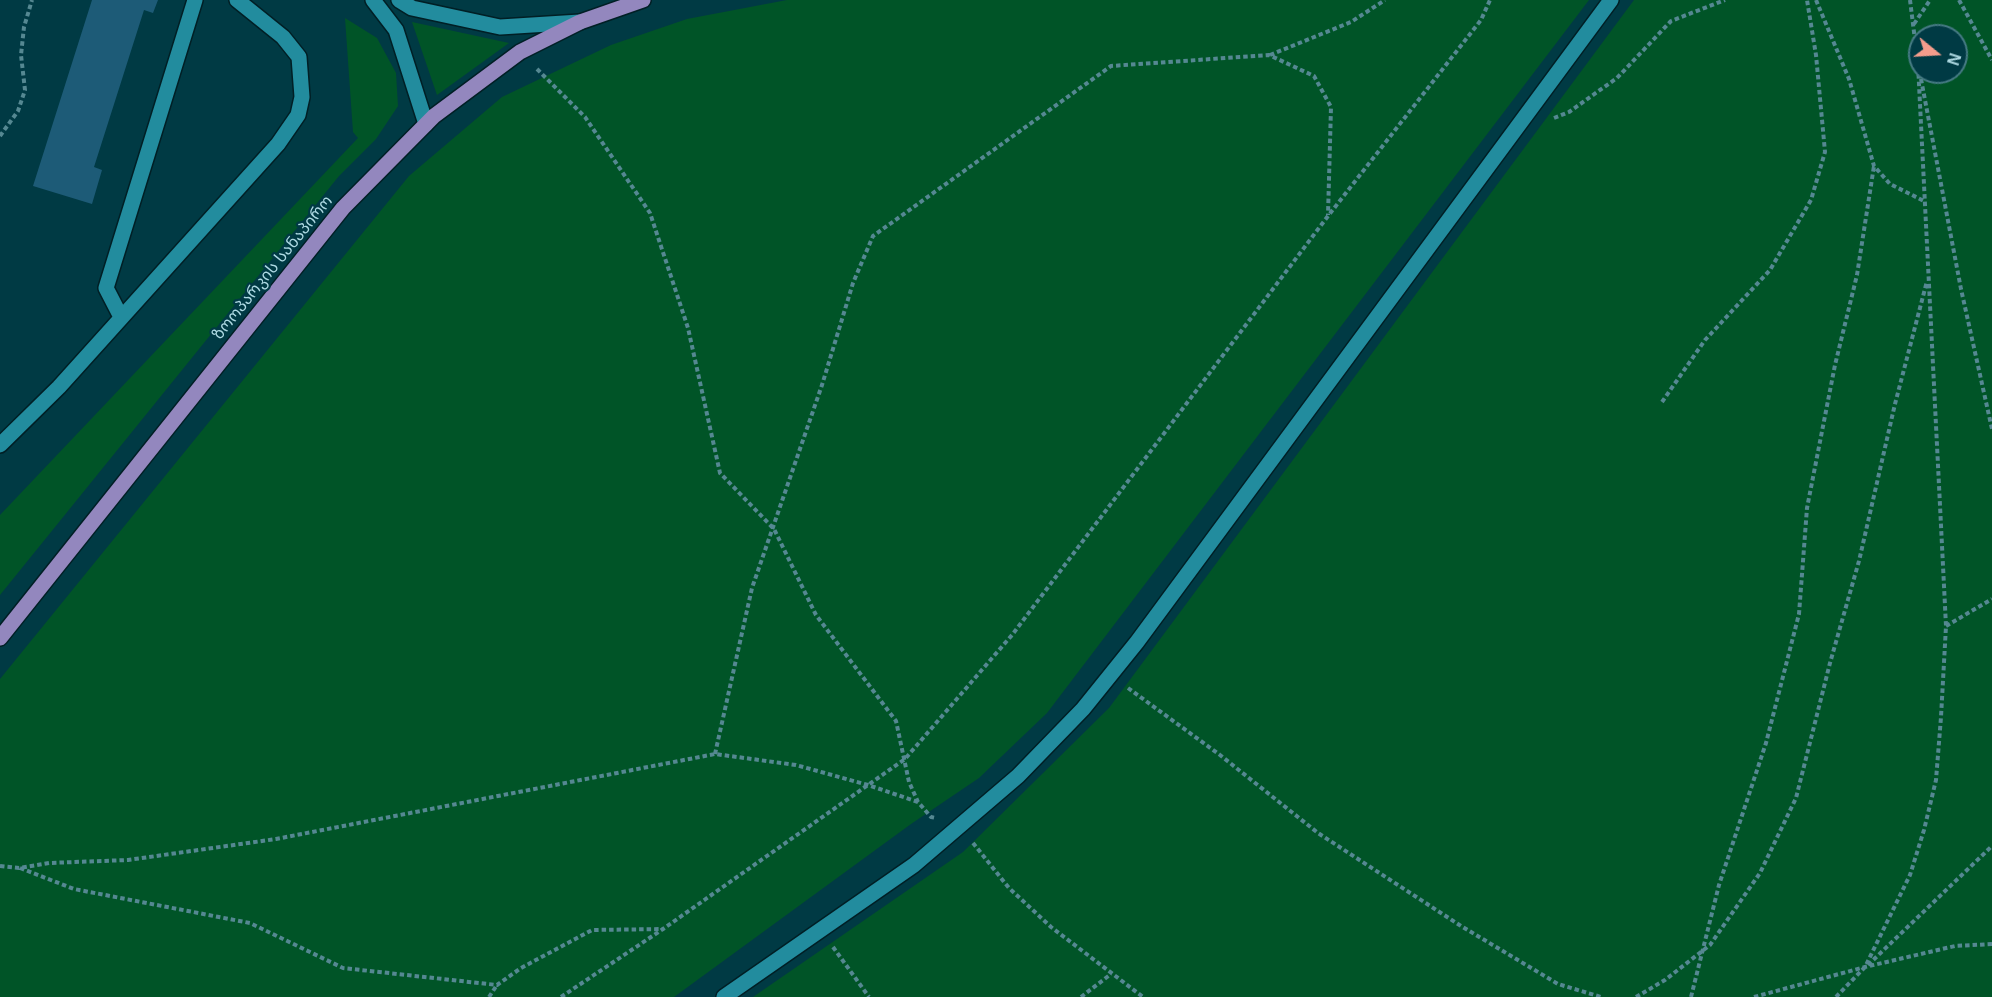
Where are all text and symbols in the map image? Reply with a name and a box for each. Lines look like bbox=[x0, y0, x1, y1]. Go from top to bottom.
north arrow bbox=[1908, 24, 1968, 84]
text: N bbox=[1944, 51, 1964, 67]
street label: ზოოპარკის სანაპირო bbox=[209, 192, 337, 344]

